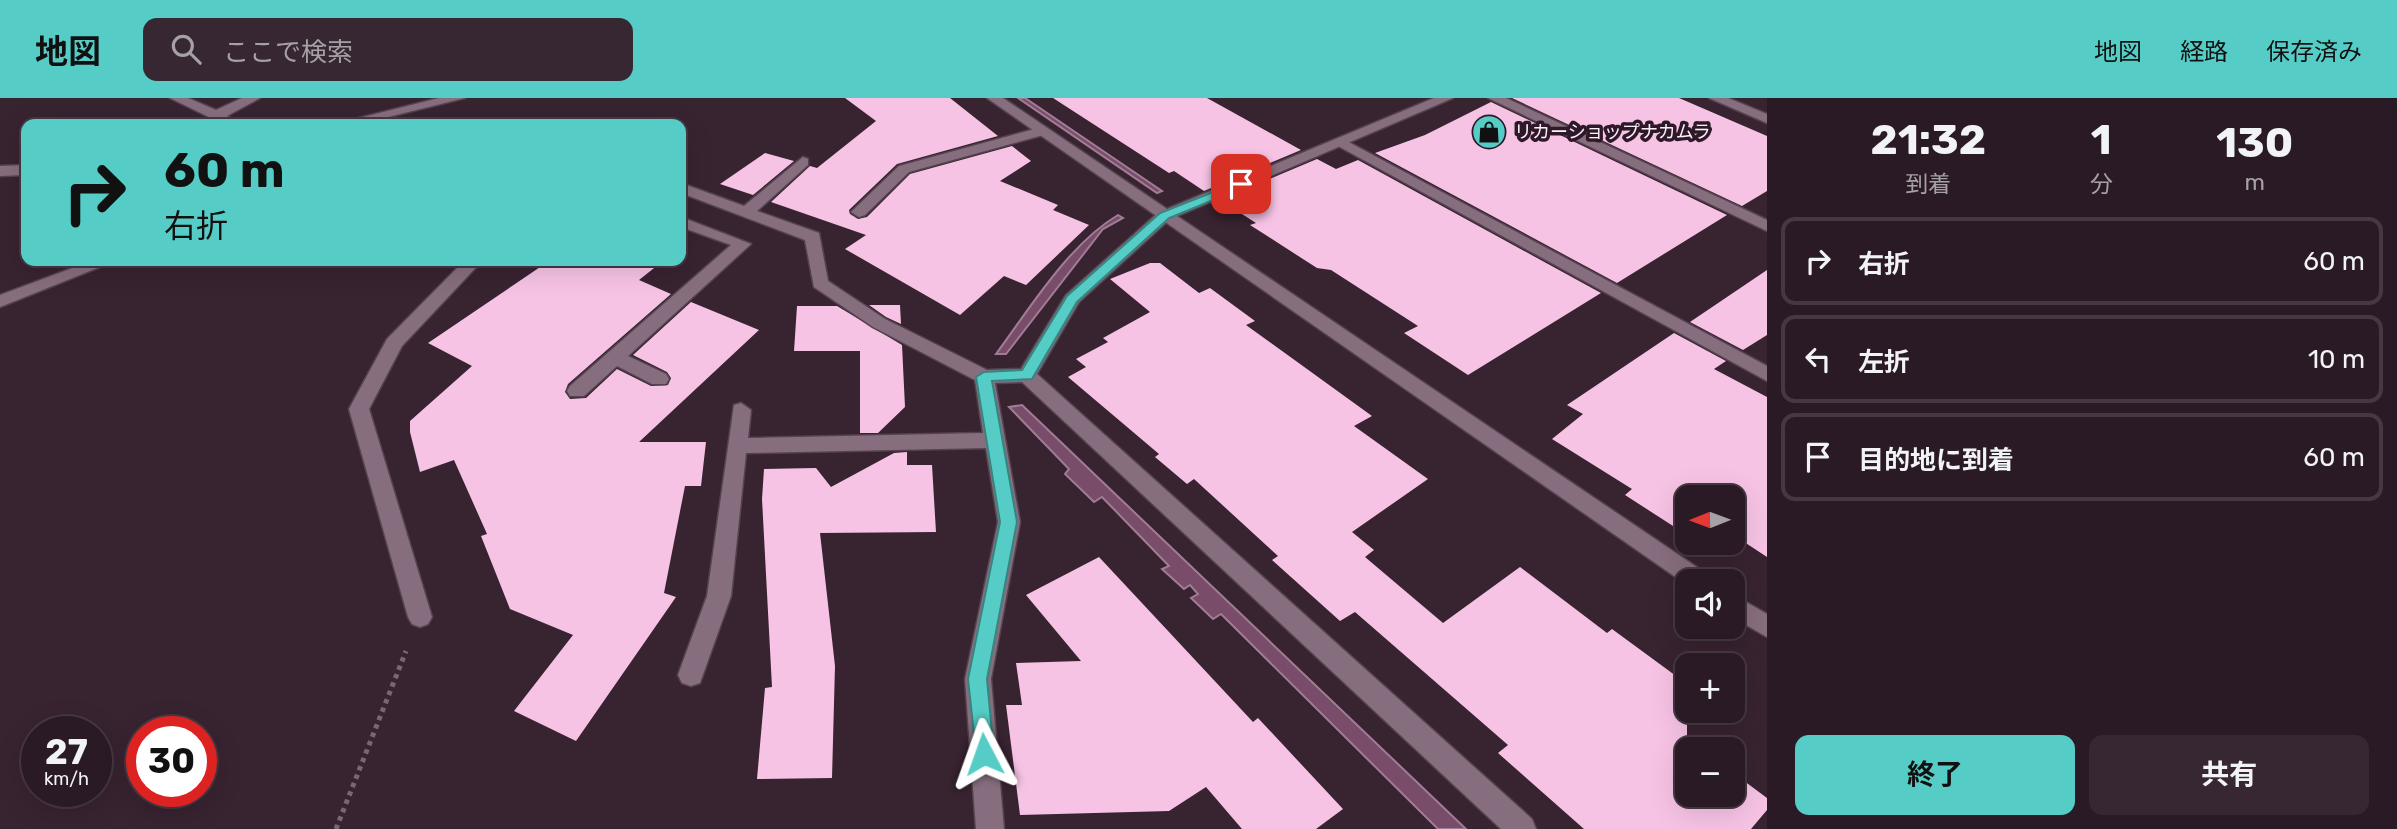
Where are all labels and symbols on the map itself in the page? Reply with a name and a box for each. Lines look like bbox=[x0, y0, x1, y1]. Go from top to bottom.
shop icon: リカーショップナカムラ bbox=[1470, 113, 1508, 151]
place label: リカーショップナカムラ bbox=[1514, 121, 1711, 143]
pin bbox=[1211, 154, 1271, 214]
north arrow bbox=[1675, 485, 1745, 555]
speed limit sign: 30 bbox=[126, 716, 217, 807]
position arrow bbox=[947, 717, 1021, 791]

